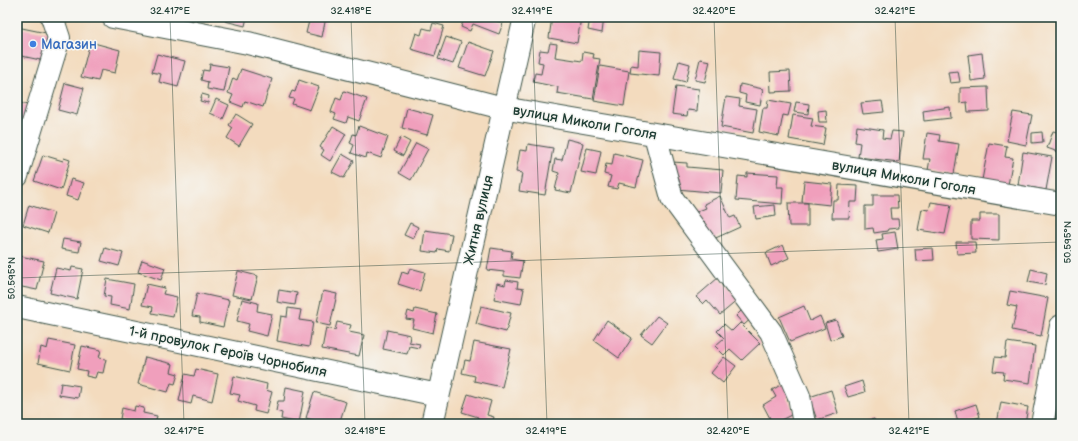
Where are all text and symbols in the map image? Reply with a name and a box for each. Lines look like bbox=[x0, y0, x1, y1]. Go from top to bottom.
text: 32.417°E bbox=[150, 5, 190, 17]
text: 32.418°E bbox=[331, 5, 372, 17]
text: 32.419°E bbox=[512, 5, 553, 17]
text: 32.420°E bbox=[692, 5, 736, 17]
text: 32.421°E bbox=[875, 5, 916, 17]
place label: Магазин bbox=[41, 36, 97, 53]
marker: Магазин bbox=[28, 39, 38, 49]
street label: вулиця Миколи Гоголя bbox=[512, 101, 658, 144]
street label: вулиця Миколи Гоголя bbox=[831, 156, 977, 199]
street label: Житня вулиця bbox=[460, 173, 497, 267]
text: 50.595°N bbox=[1062, 221, 1074, 263]
text: 50.595°N bbox=[6, 257, 18, 299]
street label: 1-й провулок Героїв Чорнобиля bbox=[127, 322, 329, 381]
text: 32.417°E bbox=[164, 425, 204, 437]
text: 32.418°E bbox=[345, 425, 386, 437]
text: 32.419°E bbox=[526, 425, 567, 437]
text: 32.420°E bbox=[706, 425, 750, 437]
text: 32.421°E bbox=[889, 425, 930, 437]

